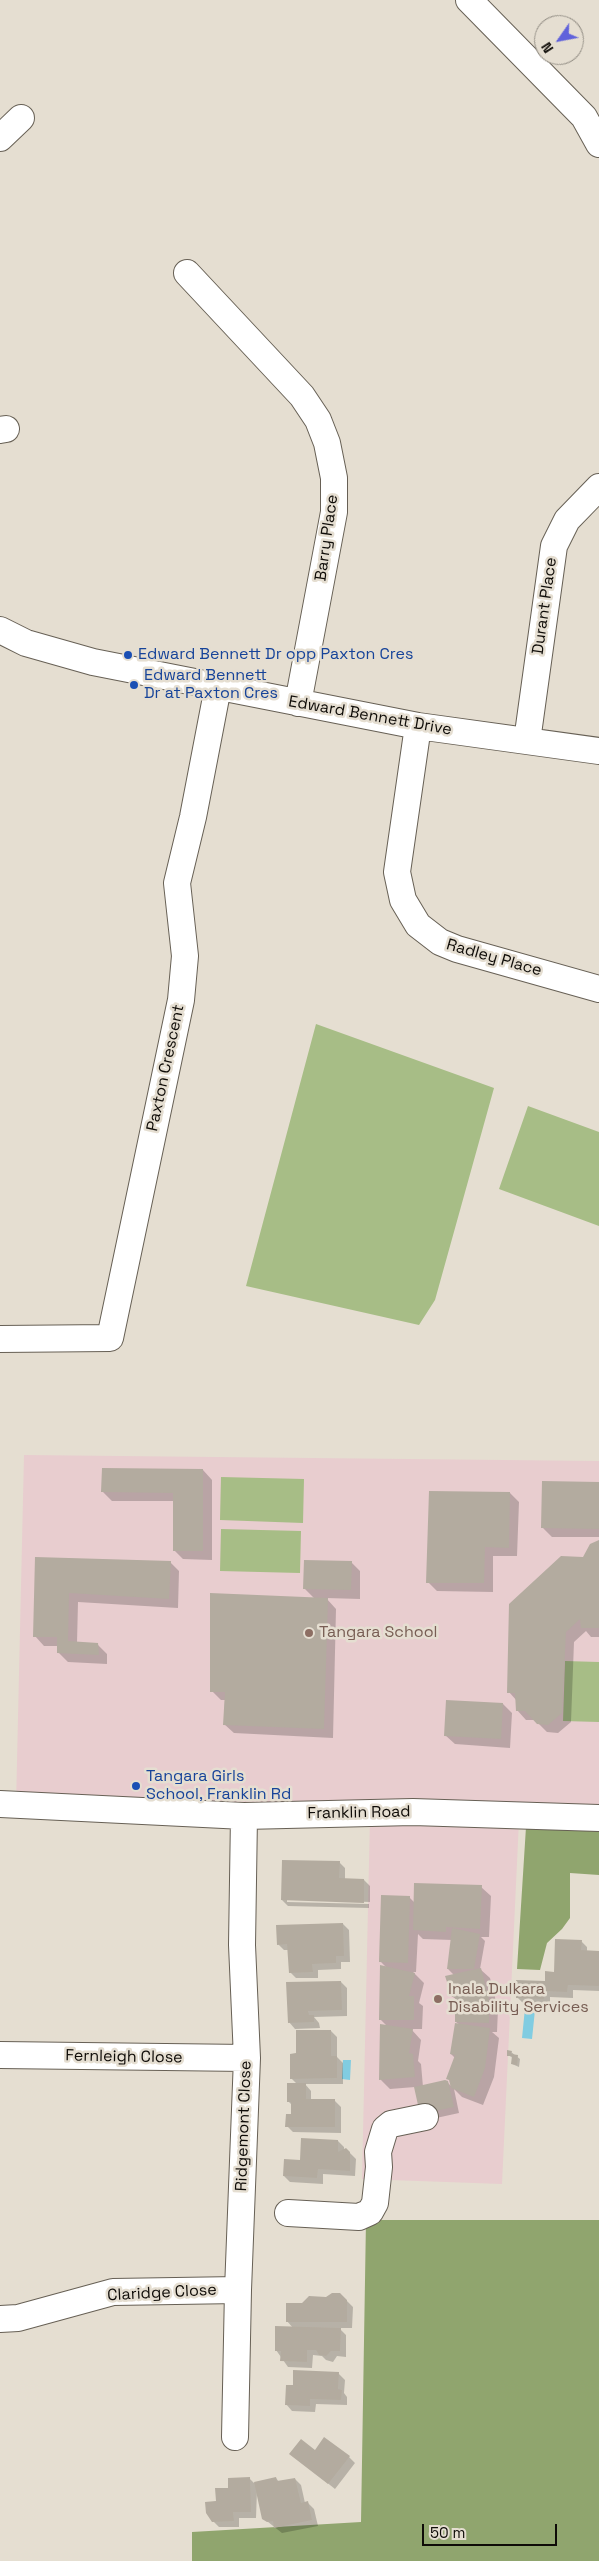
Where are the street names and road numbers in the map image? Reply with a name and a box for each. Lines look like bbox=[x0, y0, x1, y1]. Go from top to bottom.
street label: Barry Place bbox=[311, 493, 343, 583]
street label: Durant Place bbox=[529, 556, 561, 656]
street label: Edward Bennett Drive bbox=[287, 692, 453, 740]
street label: Radley Place bbox=[444, 935, 544, 981]
street label: Paxton Crescent bbox=[143, 1003, 189, 1133]
street label: Franklin Road bbox=[307, 1803, 411, 1823]
street label: Fernleigh Close bbox=[65, 2046, 183, 2068]
street label: Ridgemont Close bbox=[232, 2060, 256, 2192]
street label: Claridge Close bbox=[107, 2281, 217, 2305]

